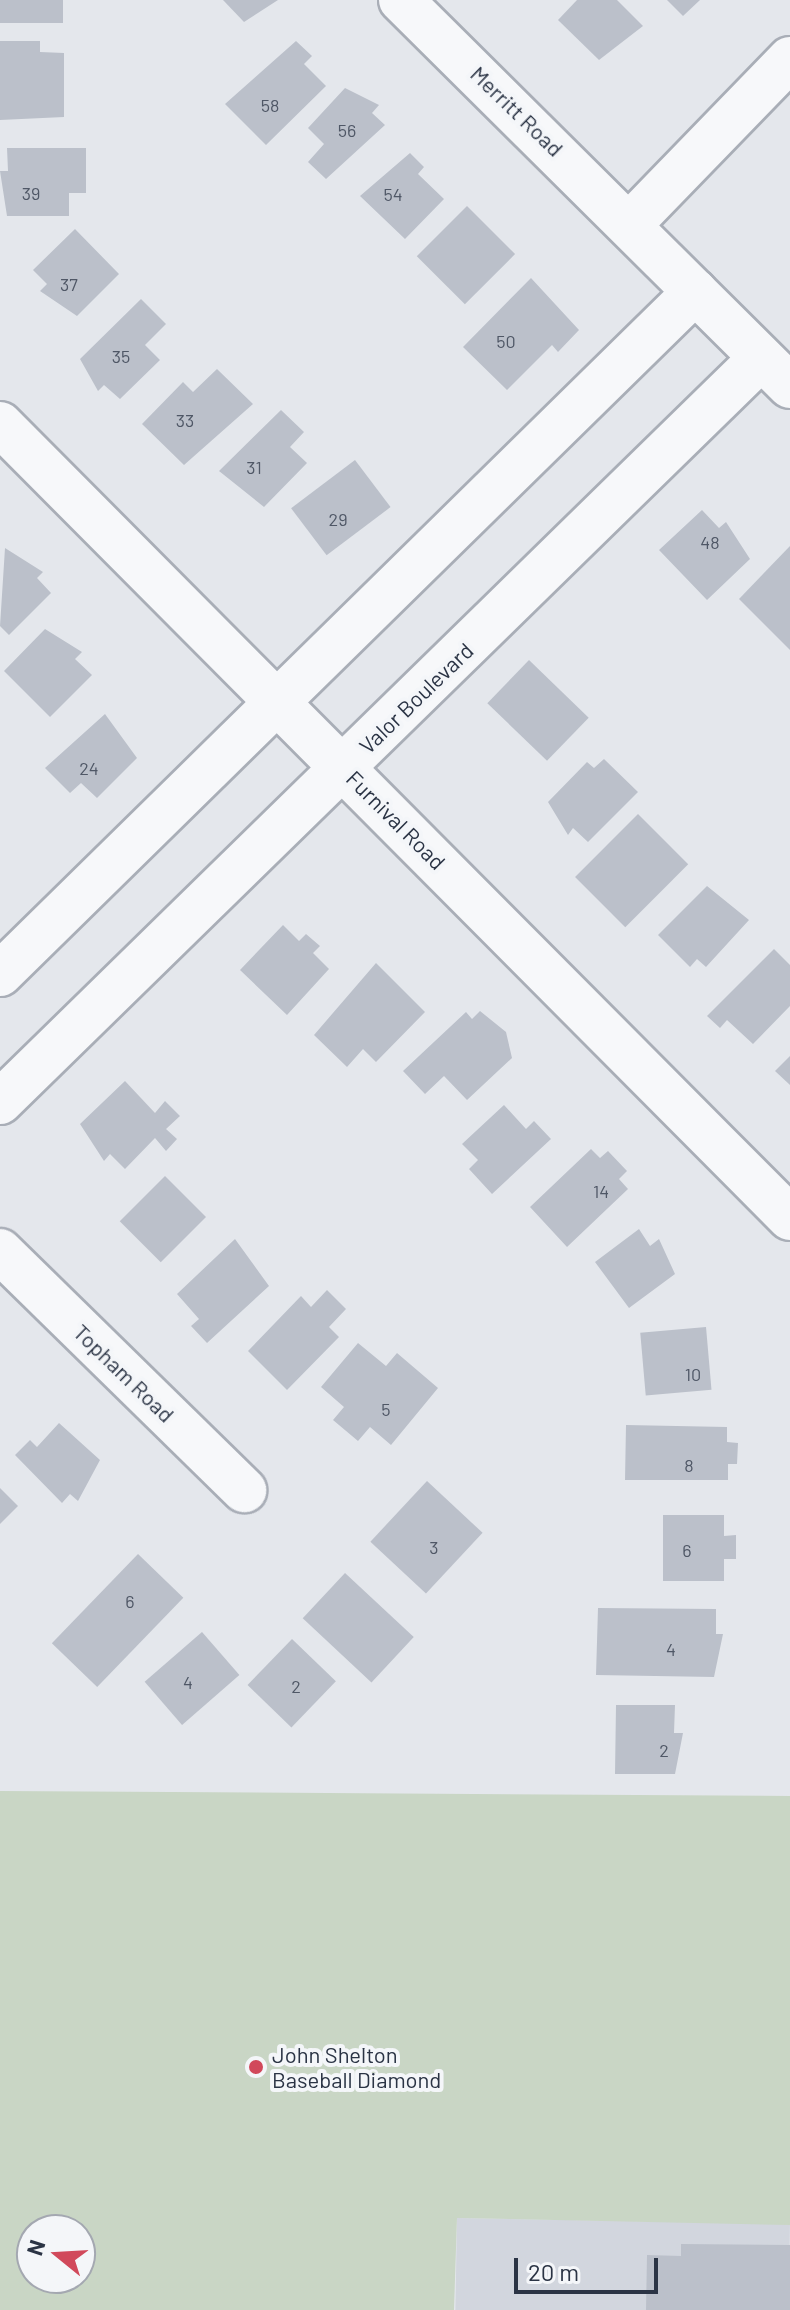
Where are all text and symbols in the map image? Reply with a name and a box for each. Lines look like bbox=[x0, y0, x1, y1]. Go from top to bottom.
street label: Merritt Road bbox=[465, 60, 569, 162]
house number: 58 bbox=[261, 94, 279, 116]
house number: 56 bbox=[338, 119, 356, 141]
house number: 39 bbox=[22, 182, 40, 204]
house number: 54 bbox=[383, 183, 403, 205]
house number: 37 bbox=[60, 273, 78, 295]
house number: 50 bbox=[496, 330, 516, 352]
house number: 35 bbox=[112, 345, 130, 367]
house number: 33 bbox=[176, 409, 194, 431]
house number: 31 bbox=[246, 456, 262, 478]
house number: 29 bbox=[328, 508, 348, 530]
house number: 48 bbox=[700, 531, 720, 553]
street label: Valor Boulevard bbox=[354, 637, 478, 759]
house number: 24 bbox=[79, 757, 99, 779]
street label: Furnival Road bbox=[341, 765, 451, 875]
house number: 14 bbox=[593, 1180, 609, 1202]
street label: Topham Road bbox=[68, 1319, 180, 1427]
house number: 10 bbox=[685, 1363, 701, 1385]
house number: 5 bbox=[381, 1398, 391, 1420]
house number: 8 bbox=[684, 1454, 694, 1476]
house number: 3 bbox=[429, 1536, 439, 1558]
house number: 6 bbox=[682, 1539, 692, 1561]
house number: 6 bbox=[125, 1590, 135, 1612]
house number: 4 bbox=[666, 1638, 676, 1660]
house number: 4 bbox=[183, 1671, 193, 1693]
house number: 2 bbox=[291, 1675, 301, 1697]
house number: 2 bbox=[659, 1739, 669, 1761]
place label: John Shelton Baseball Diamond bbox=[272, 2041, 441, 2092]
marker: John Shelton Baseball Diamond bbox=[247, 2058, 265, 2076]
north arrow bbox=[16, 2214, 96, 2294]
text: N bbox=[20, 2236, 50, 2258]
scale bar bbox=[518, 2242, 662, 2292]
text: 20 m bbox=[528, 2257, 579, 2286]

